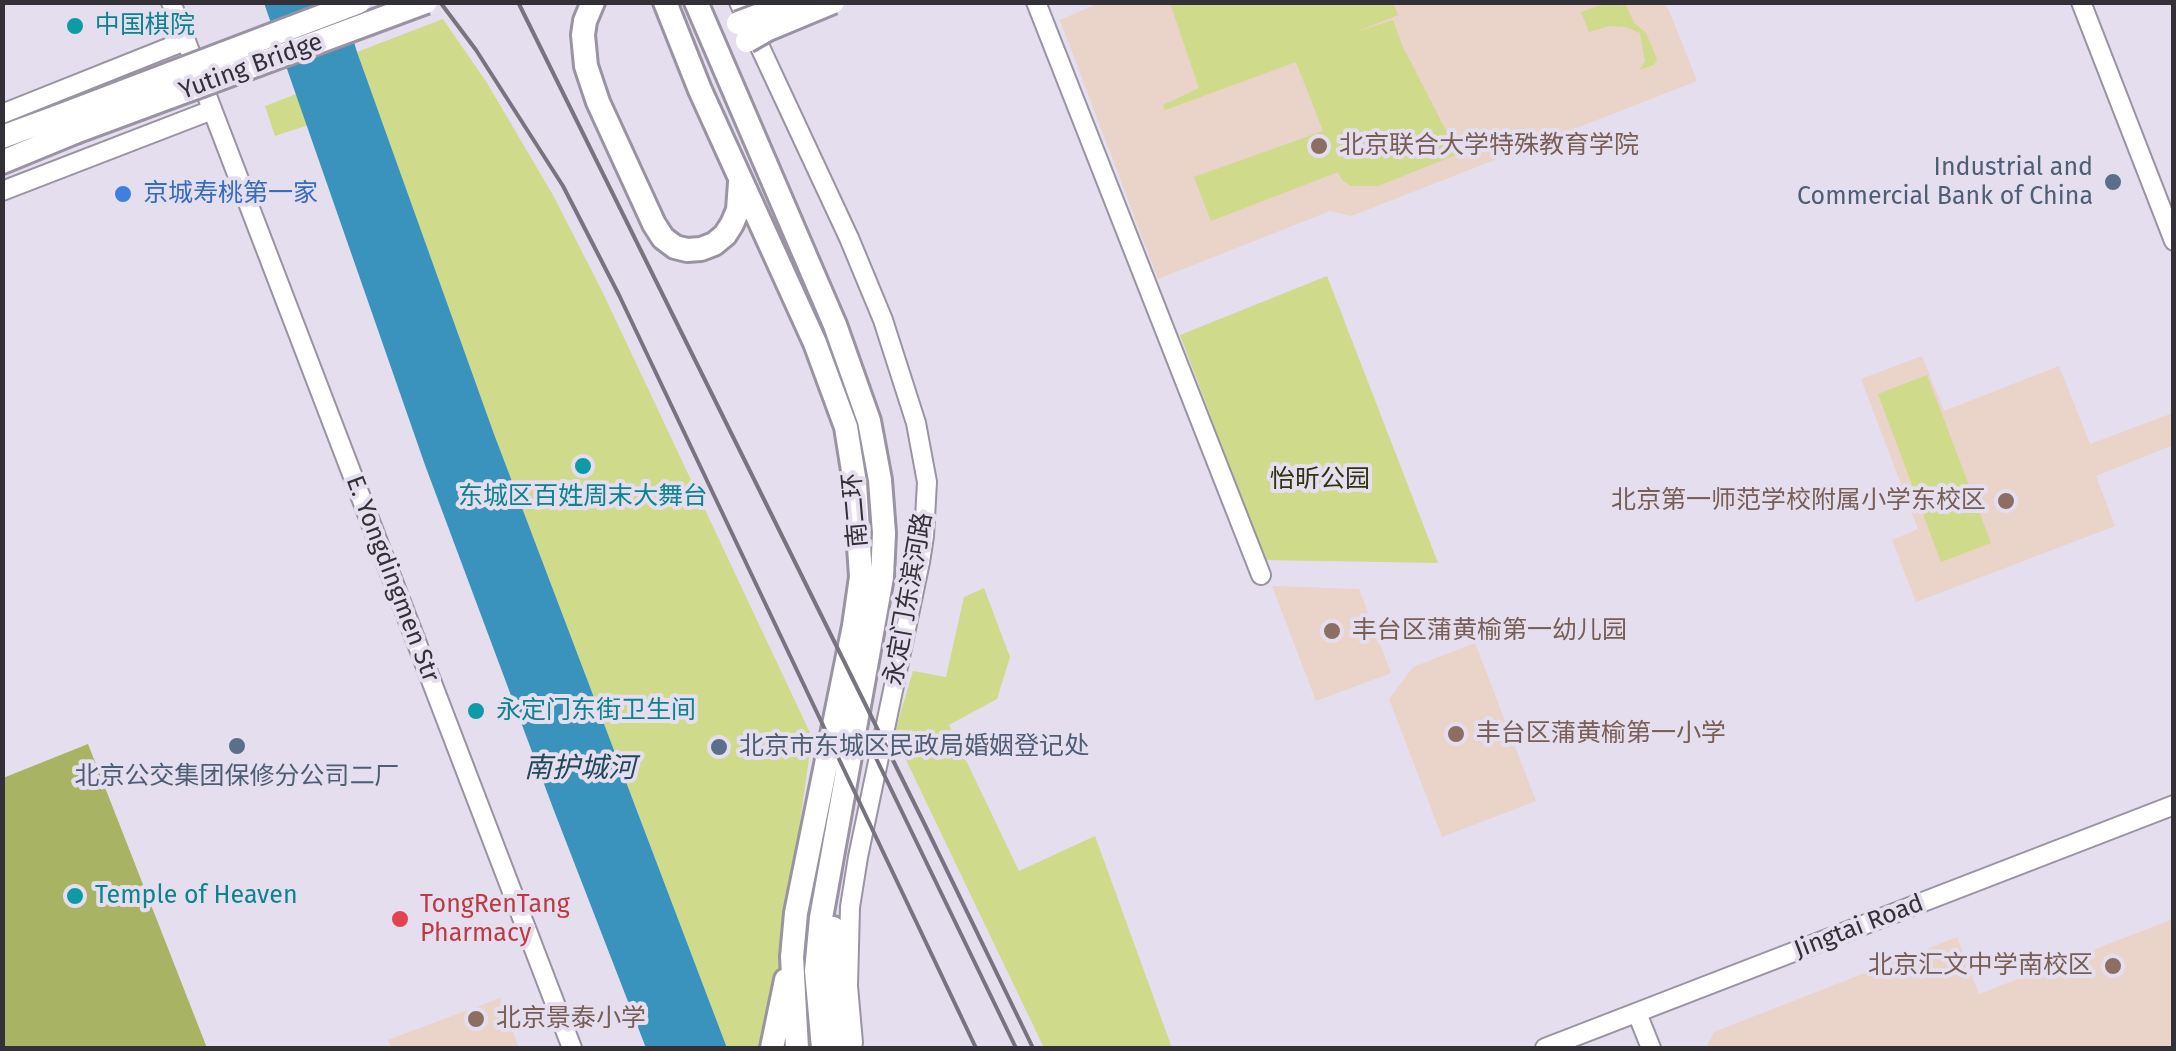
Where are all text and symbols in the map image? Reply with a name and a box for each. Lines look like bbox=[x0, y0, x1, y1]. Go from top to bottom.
place label: 中国棋院 bbox=[95, 11, 195, 41]
marker: 中国棋院 bbox=[64, 15, 86, 37]
street label: Yuting Bridge bbox=[175, 27, 327, 107]
place label: 北京联合大学特殊教育学院 bbox=[1339, 131, 1639, 161]
marker: 北京联合大学特殊教育学院 bbox=[1308, 135, 1330, 157]
place label: Industrial and Commercial Bank of China bbox=[1797, 153, 2093, 212]
marker: Industrial and Commercial Bank of China bbox=[2102, 171, 2124, 193]
place label: 京城寿桃第一家 bbox=[143, 179, 318, 209]
marker: 京城寿桃第一家 bbox=[112, 183, 134, 205]
marker: 东城区百姓周末大舞台 bbox=[572, 455, 594, 477]
park label: 怡昕公园 bbox=[1270, 465, 1370, 495]
street label: 南二环 bbox=[838, 471, 874, 549]
street label: E. Yongdingmen Str bbox=[339, 472, 445, 686]
place label: 东城区百姓周末大舞台 bbox=[458, 482, 708, 512]
place label: 北京第一师范学校附属小学东校区 bbox=[1611, 486, 1986, 516]
marker: 北京第一师范学校附属小学东校区 bbox=[1995, 490, 2017, 512]
street label: 永定门东滨河路 bbox=[879, 510, 939, 688]
place label: 丰台区蒲黄榆第一幼儿园 bbox=[1352, 616, 1627, 646]
marker: 丰台区蒲黄榆第一幼儿园 bbox=[1321, 620, 1343, 642]
place label: 永定门东街卫生间 bbox=[496, 696, 696, 726]
marker: 永定门东街卫生间 bbox=[465, 700, 487, 722]
place label: 丰台区蒲黄榆第一小学 bbox=[1476, 719, 1726, 749]
marker: 丰台区蒲黄榆第一小学 bbox=[1445, 723, 1467, 745]
place label: 北京市东城区民政局婚姻登记处 bbox=[739, 732, 1089, 762]
marker: 北京公交集团保修分公司二厂 bbox=[226, 735, 248, 757]
marker: 北京市东城区民政局婚姻登记处 bbox=[708, 736, 730, 758]
water label: 南护城河 bbox=[524, 752, 636, 786]
place label: 北京公交集团保修分公司二厂 bbox=[75, 762, 399, 792]
place label: Temple of Heaven bbox=[95, 881, 298, 911]
marker: Temple of Heaven bbox=[64, 885, 86, 907]
street label: Jingtai Road bbox=[1790, 889, 1928, 965]
place label: TongRenTang Pharmacy bbox=[420, 890, 570, 949]
marker: TongRenTang Pharmacy bbox=[389, 908, 411, 930]
place label: 北京汇文中学南校区 bbox=[1868, 951, 2093, 981]
marker: 北京汇文中学南校区 bbox=[2102, 955, 2124, 977]
place label: 北京景泰小学 bbox=[496, 1004, 646, 1034]
marker: 北京景泰小学 bbox=[465, 1008, 487, 1030]

